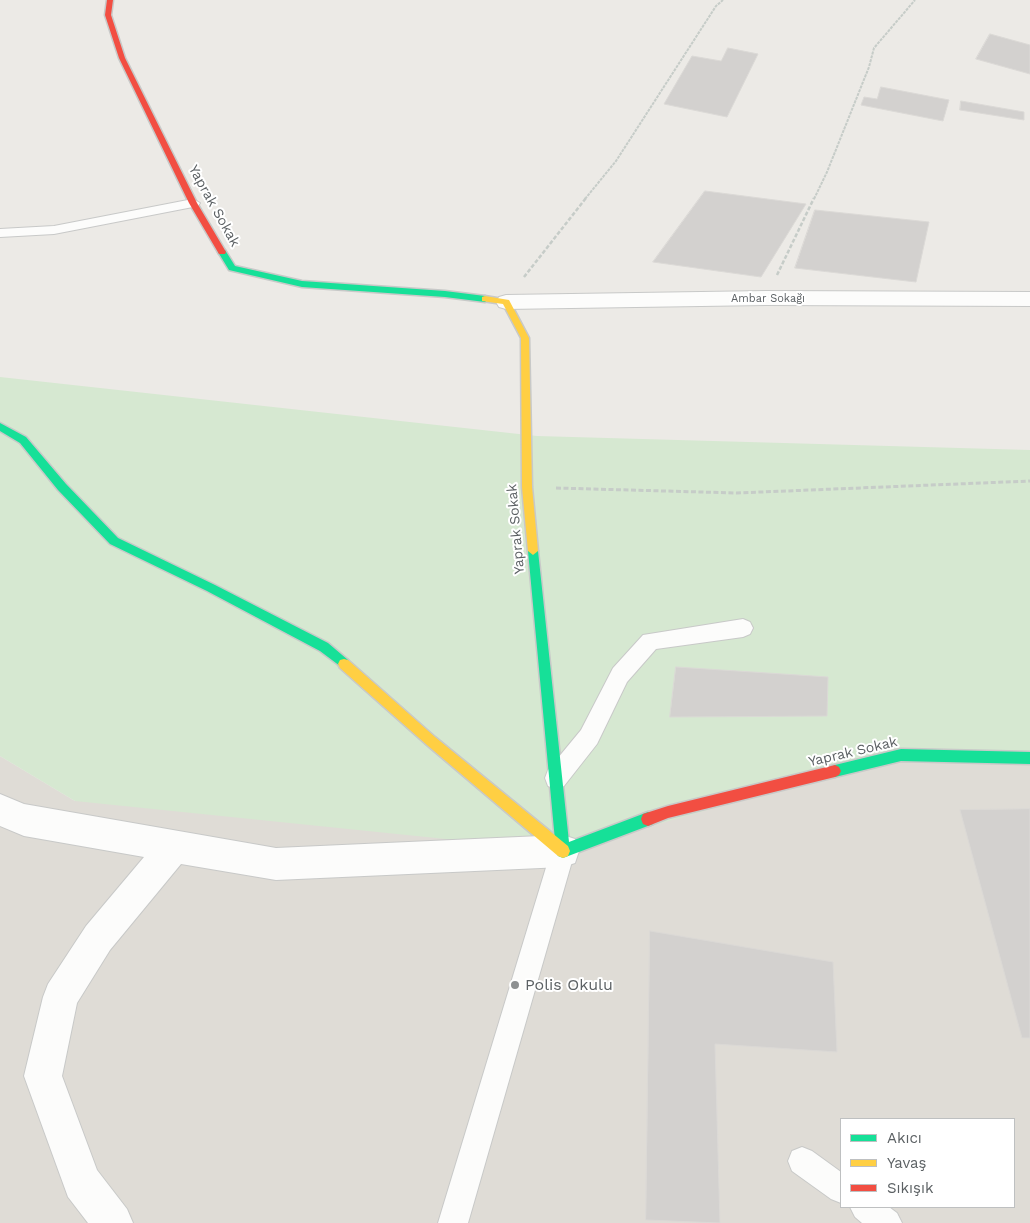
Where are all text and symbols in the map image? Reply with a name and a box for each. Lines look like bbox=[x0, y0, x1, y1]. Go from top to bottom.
street label: Yaprak Sokak bbox=[185, 162, 243, 250]
street label: Ambar Sokağı bbox=[731, 292, 805, 306]
street label: Yaprak Sokak bbox=[504, 483, 528, 575]
street label: Yaprak Sokak bbox=[807, 734, 899, 770]
place label: Polis Okulu bbox=[525, 975, 613, 995]
marker: Polis Okulu bbox=[509, 979, 521, 991]
legend bbox=[840, 1118, 1015, 1208]
text: Akıcı bbox=[887, 1129, 922, 1147]
text: Yavaş bbox=[887, 1154, 927, 1172]
text: Sıkışık bbox=[887, 1179, 933, 1197]

